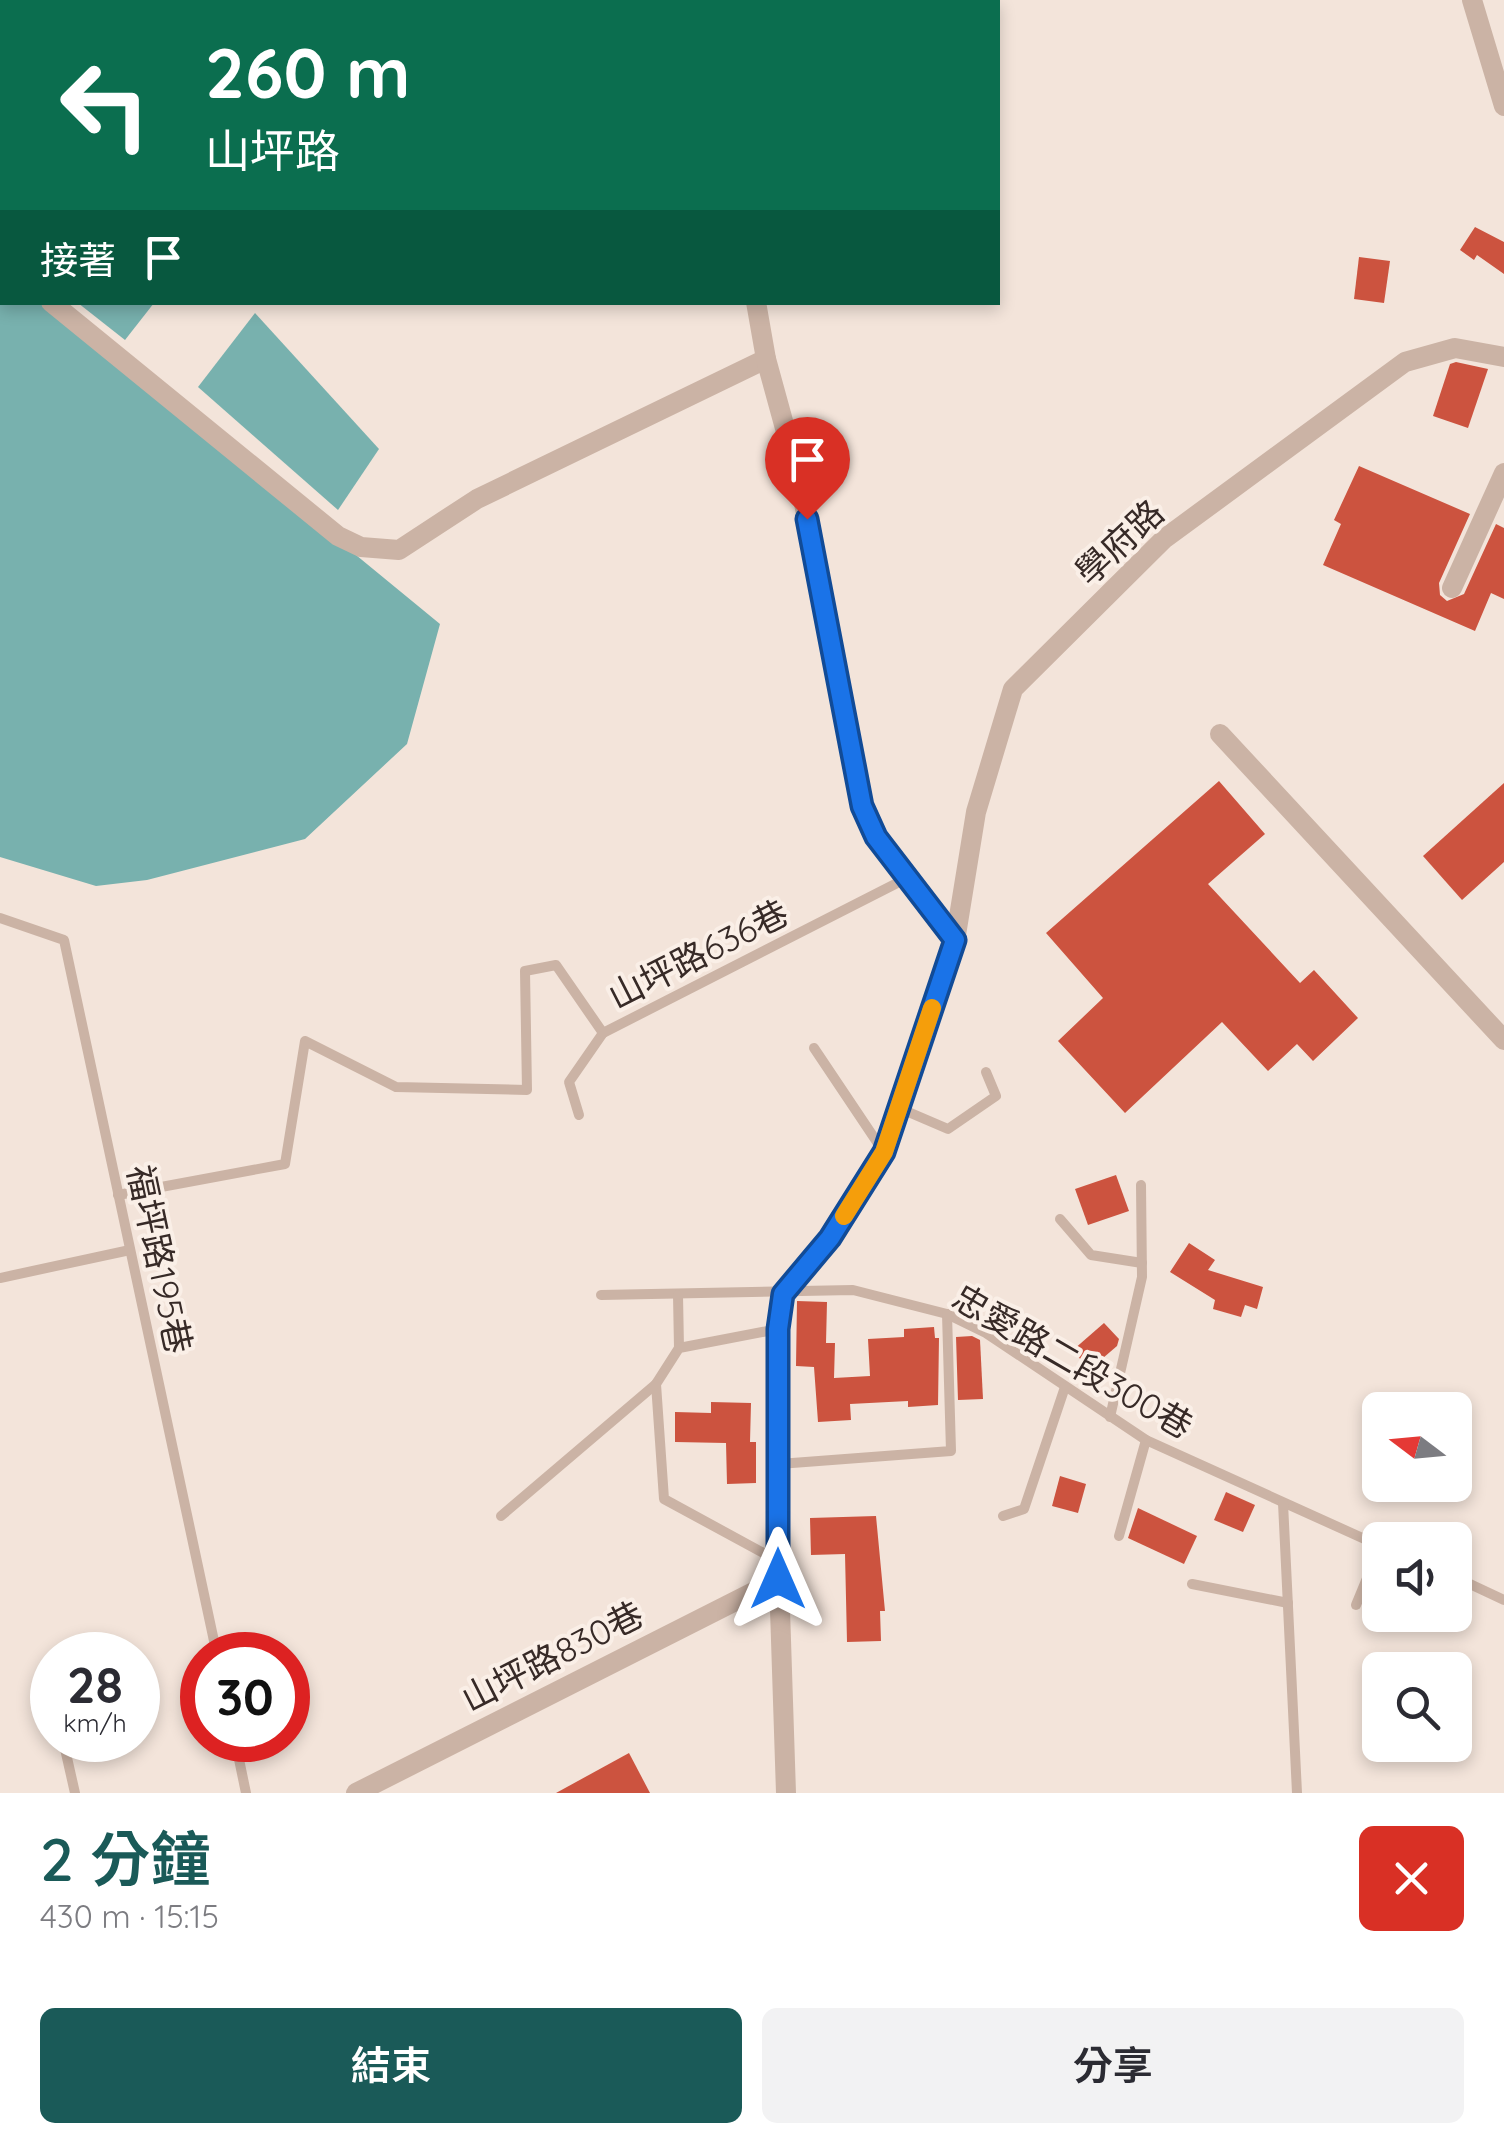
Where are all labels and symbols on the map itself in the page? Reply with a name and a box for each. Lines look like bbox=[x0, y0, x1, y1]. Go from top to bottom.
pin bbox=[765, 417, 850, 520]
street label: 學府路 bbox=[1066, 490, 1172, 594]
street label: 山坪路636巷 bbox=[601, 890, 795, 1018]
street label: 福坪路195巷 bbox=[119, 1161, 201, 1357]
street label: 忠愛路二段300巷 bbox=[945, 1274, 1201, 1448]
north arrow bbox=[1362, 1392, 1472, 1502]
position arrow bbox=[726, 1527, 830, 1631]
street label: 山坪路830巷 bbox=[454, 1591, 650, 1721]
speed limit sign: 30 bbox=[180, 1632, 310, 1762]

